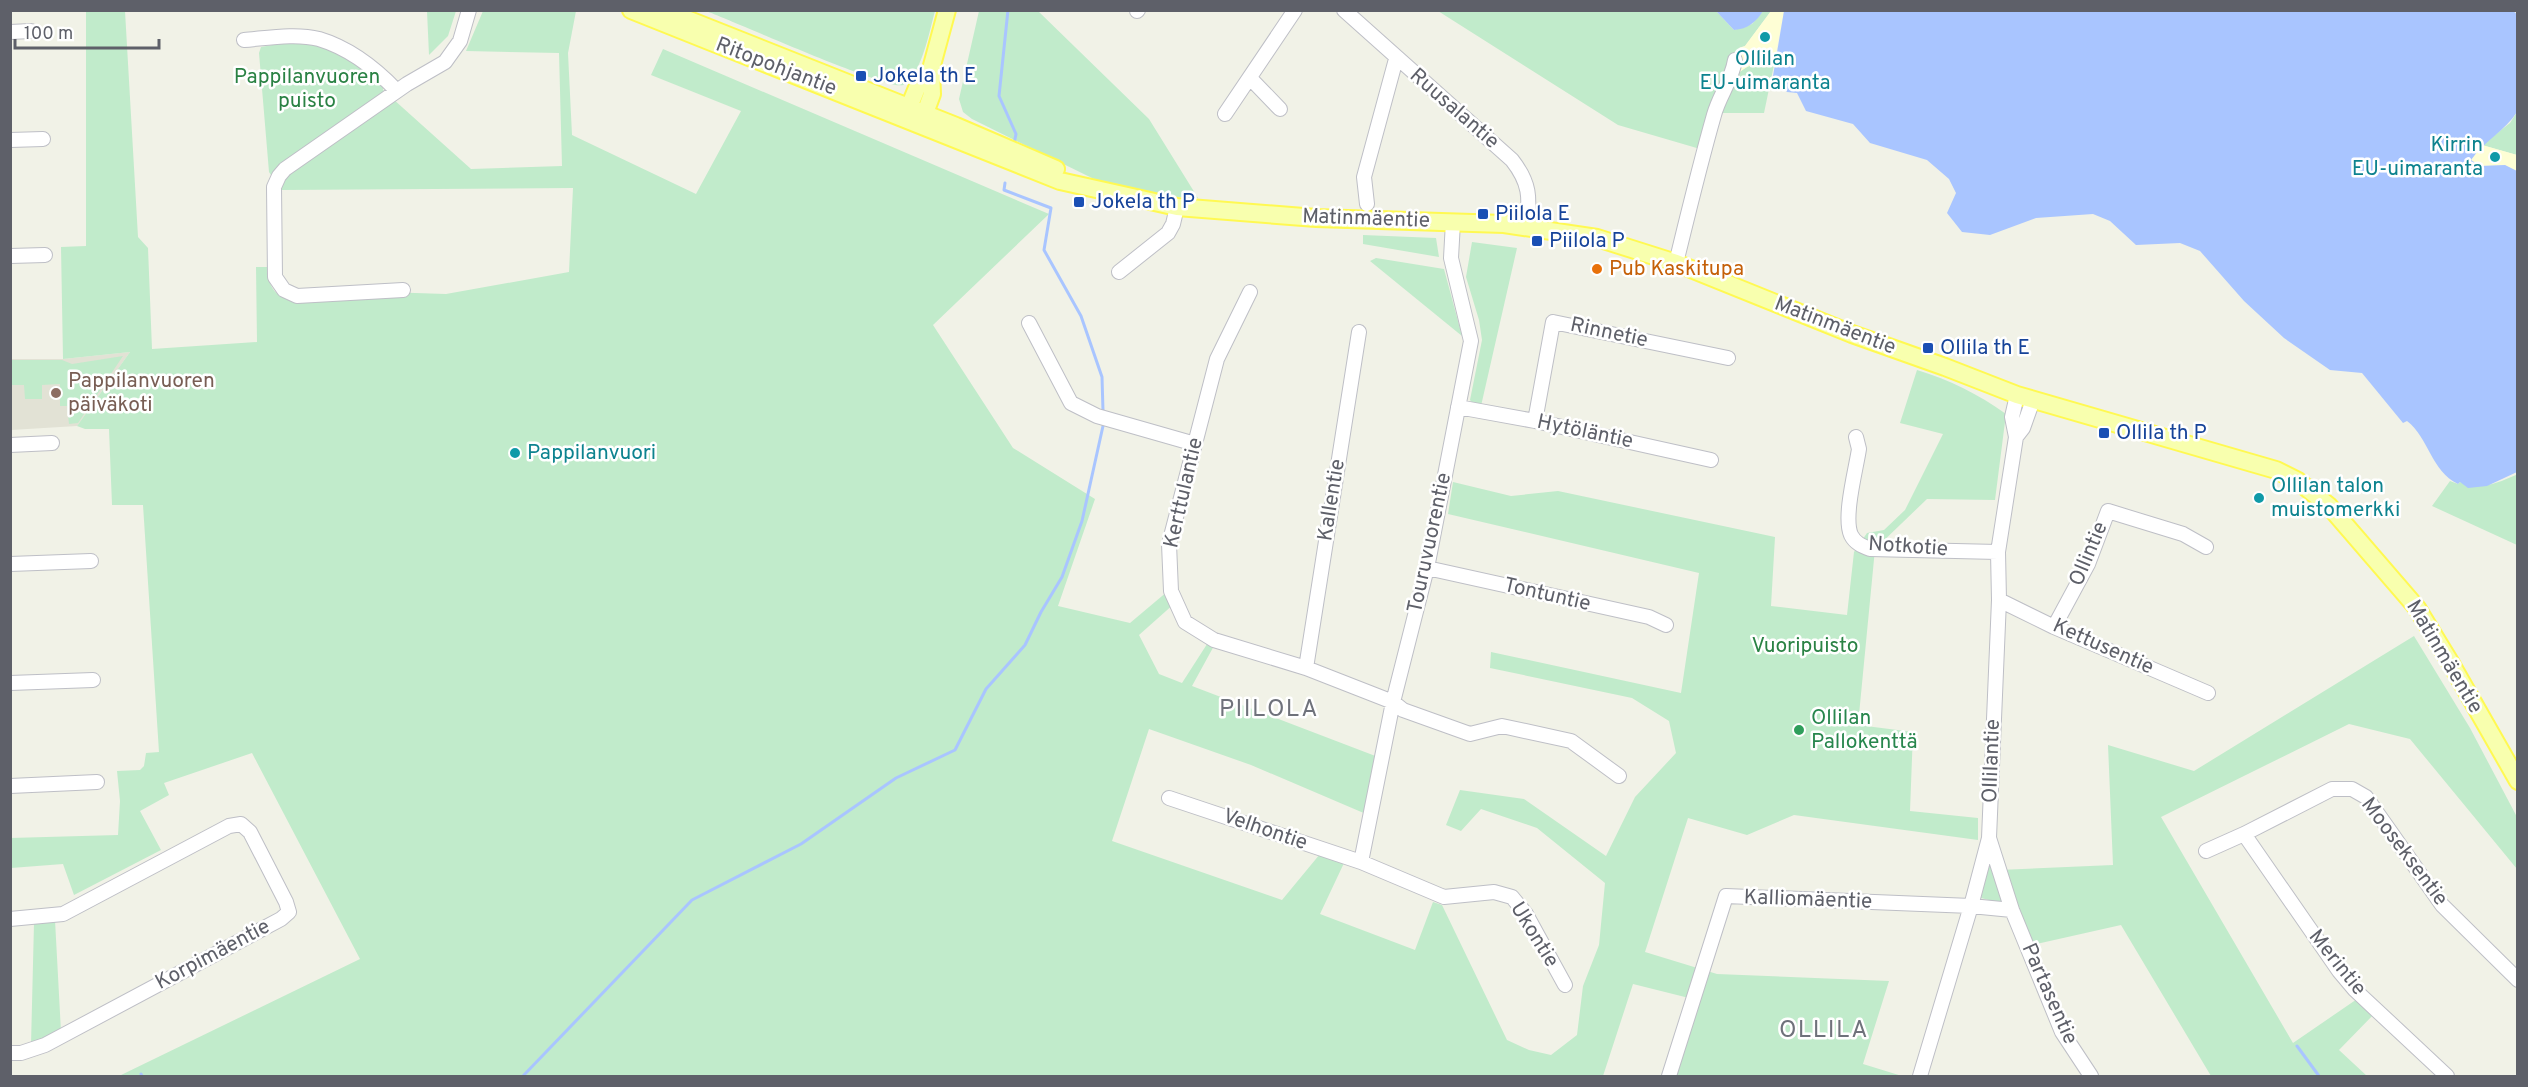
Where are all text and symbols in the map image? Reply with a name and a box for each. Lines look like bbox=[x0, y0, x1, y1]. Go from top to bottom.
scale bar bbox=[15, 12, 159, 50]
text: 100 m bbox=[24, 23, 73, 46]
marker: Ollilan EU-uimaranta bbox=[1758, 30, 1772, 44]
street label: Ritopohjantie bbox=[712, 32, 840, 102]
place label: Ollilan EU-uimaranta bbox=[1699, 46, 1831, 97]
place label: Jokela th E bbox=[873, 63, 976, 90]
street label: Ruusalantie bbox=[1403, 63, 1505, 155]
park label: Pappilanvuoren puisto bbox=[234, 64, 380, 115]
marker: Jokela th E bbox=[854, 69, 868, 83]
place label: Kirrin EU-uimaranta bbox=[2352, 132, 2483, 183]
marker: Kirrin EU-uimaranta bbox=[2488, 150, 2502, 164]
place label: Jokela th P bbox=[1091, 189, 1195, 216]
marker: Jokela th P bbox=[1072, 195, 1086, 209]
place label: Piilola E bbox=[1495, 201, 1570, 228]
street label: Matinmäentie bbox=[1302, 203, 1430, 235]
marker: Piilola E bbox=[1476, 207, 1490, 221]
place label: Piilola P bbox=[1549, 228, 1625, 255]
marker: Piilola P bbox=[1530, 234, 1544, 248]
place label: Pub Kaskitupa bbox=[1609, 256, 1744, 283]
marker: Pub Kaskitupa bbox=[1590, 262, 1604, 276]
street label: Matinmäentie bbox=[1770, 290, 1900, 362]
street label: Rinnetie bbox=[1568, 312, 1650, 354]
place label: Ollila th E bbox=[1940, 335, 2030, 362]
marker: Ollila th E bbox=[1921, 341, 1935, 355]
place label: Pappilanvuoren päiväkoti bbox=[68, 368, 215, 419]
marker: Pappilanvuoren päiväkoti bbox=[49, 386, 63, 400]
street label: Hytöläntie bbox=[1534, 409, 1636, 455]
place label: Ollila th P bbox=[2116, 420, 2207, 447]
marker: Ollila th P bbox=[2097, 426, 2111, 440]
street label: Kerttulantie bbox=[1158, 435, 1210, 551]
place label: Pappilanvuori bbox=[527, 440, 656, 467]
marker: Pappilanvuori bbox=[508, 446, 522, 460]
street label: Kallentie bbox=[1312, 457, 1352, 543]
street label: Touruvuorentie bbox=[1402, 470, 1458, 616]
place label: Ollilan talon muistomerkki bbox=[2271, 473, 2400, 524]
marker: Ollilan talon muistomerkki bbox=[2252, 491, 2266, 505]
street label: Ollintie bbox=[2063, 518, 2115, 590]
street label: Notkotie bbox=[1867, 531, 1949, 563]
street label: Tontuntie bbox=[1501, 572, 1593, 618]
street label: Matinmäentie bbox=[2399, 595, 2489, 719]
street label: Kettusentie bbox=[2048, 613, 2158, 681]
park label: Vuoripuisto bbox=[1751, 633, 1859, 660]
district label: PIILOLA bbox=[1219, 695, 1319, 725]
place label: Ollilan Pallokenttä bbox=[1811, 705, 1918, 756]
street label: Ollilantie bbox=[1977, 718, 2007, 804]
marker: Ollilan Pallokenttä bbox=[1792, 723, 1806, 737]
street label: Mooseksentie bbox=[2354, 792, 2454, 912]
street label: Velhontie bbox=[1219, 803, 1311, 857]
street label: Kalliomäentie bbox=[1743, 884, 1873, 916]
street label: Ukontie bbox=[1503, 897, 1565, 973]
street label: Korpimäentie bbox=[151, 913, 275, 997]
street label: Merintie bbox=[2302, 924, 2372, 1002]
street label: Partasentie bbox=[2015, 939, 2083, 1049]
district label: OLLILA bbox=[1779, 1016, 1869, 1046]

